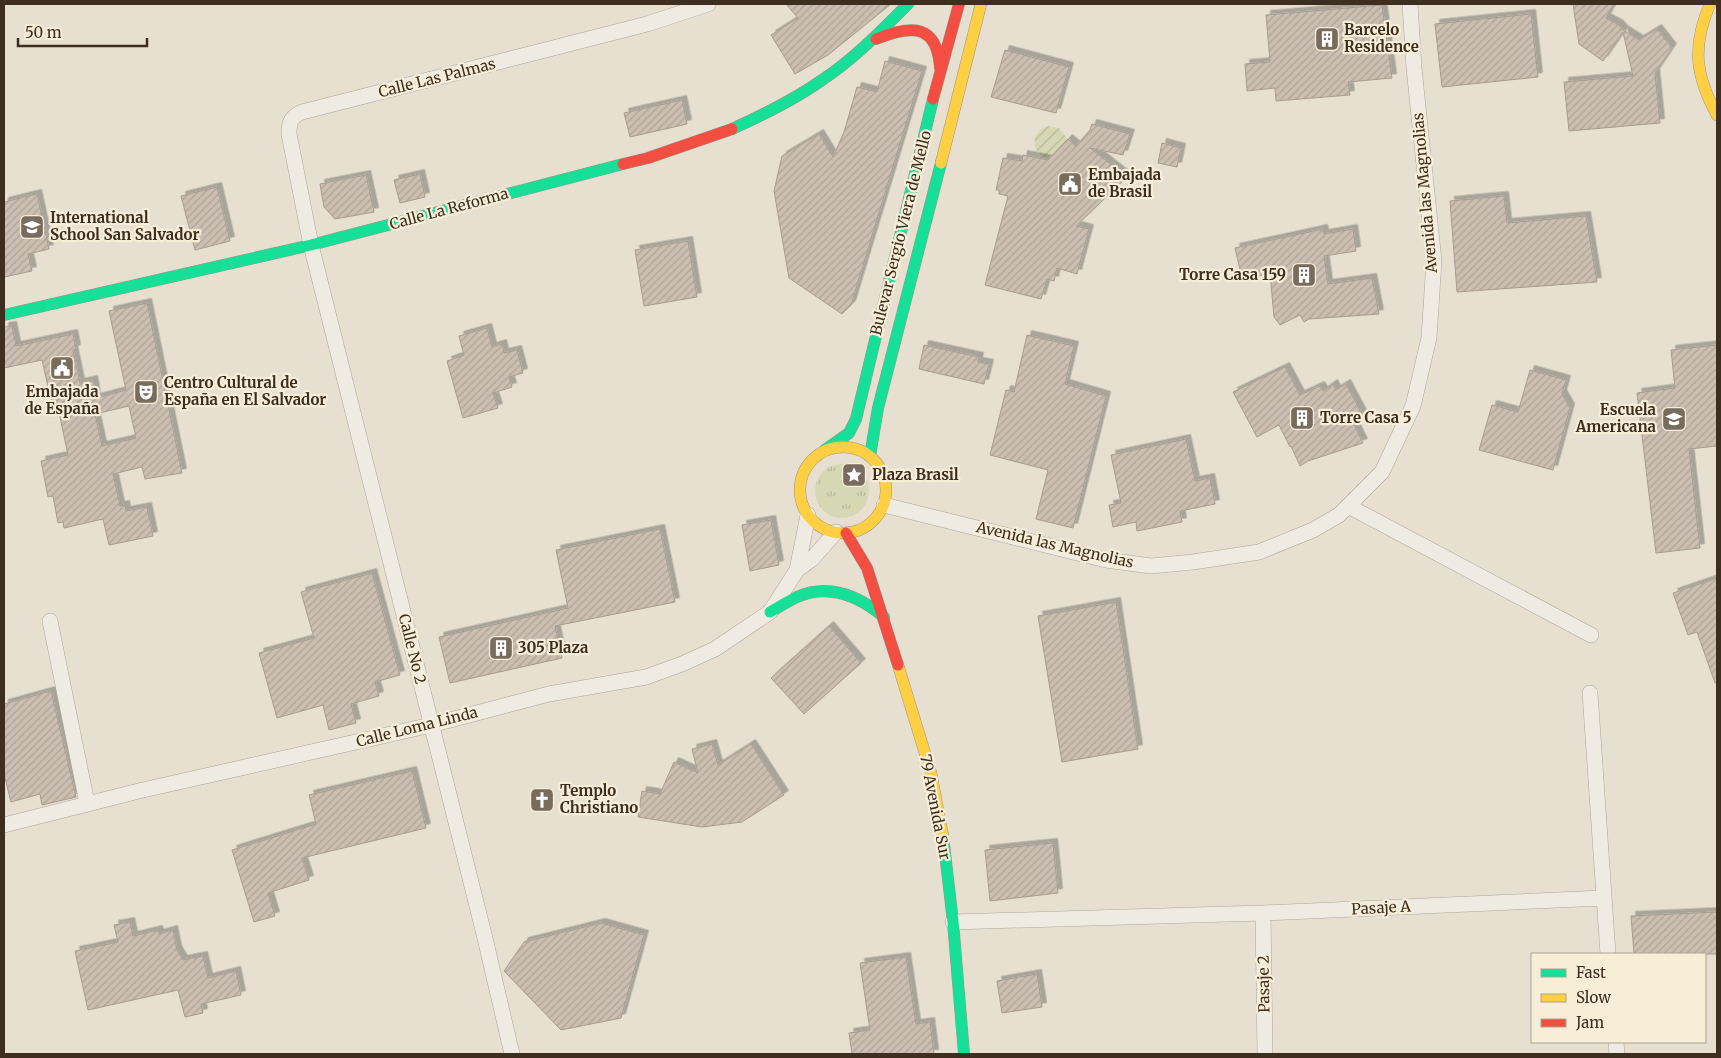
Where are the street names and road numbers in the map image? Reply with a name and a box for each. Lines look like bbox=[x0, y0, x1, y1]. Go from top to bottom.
street label: Calle Las Palmas bbox=[376, 54, 497, 101]
street label: Avenida las Magnolias bbox=[1408, 112, 1441, 275]
street label: Bulevar Sergio Viera de Mello bbox=[866, 128, 935, 337]
street label: Calle La Reforma bbox=[387, 184, 510, 233]
street label: Avenida las Magnolias bbox=[974, 517, 1136, 572]
street label: Calle No 2 bbox=[395, 612, 430, 686]
street label: Calle Loma Linda bbox=[354, 702, 480, 751]
street label: 79 Avenida Sur bbox=[916, 753, 955, 862]
street label: Pasaje A bbox=[1351, 896, 1412, 919]
street label: Pasaje 2 bbox=[1253, 955, 1274, 1013]

